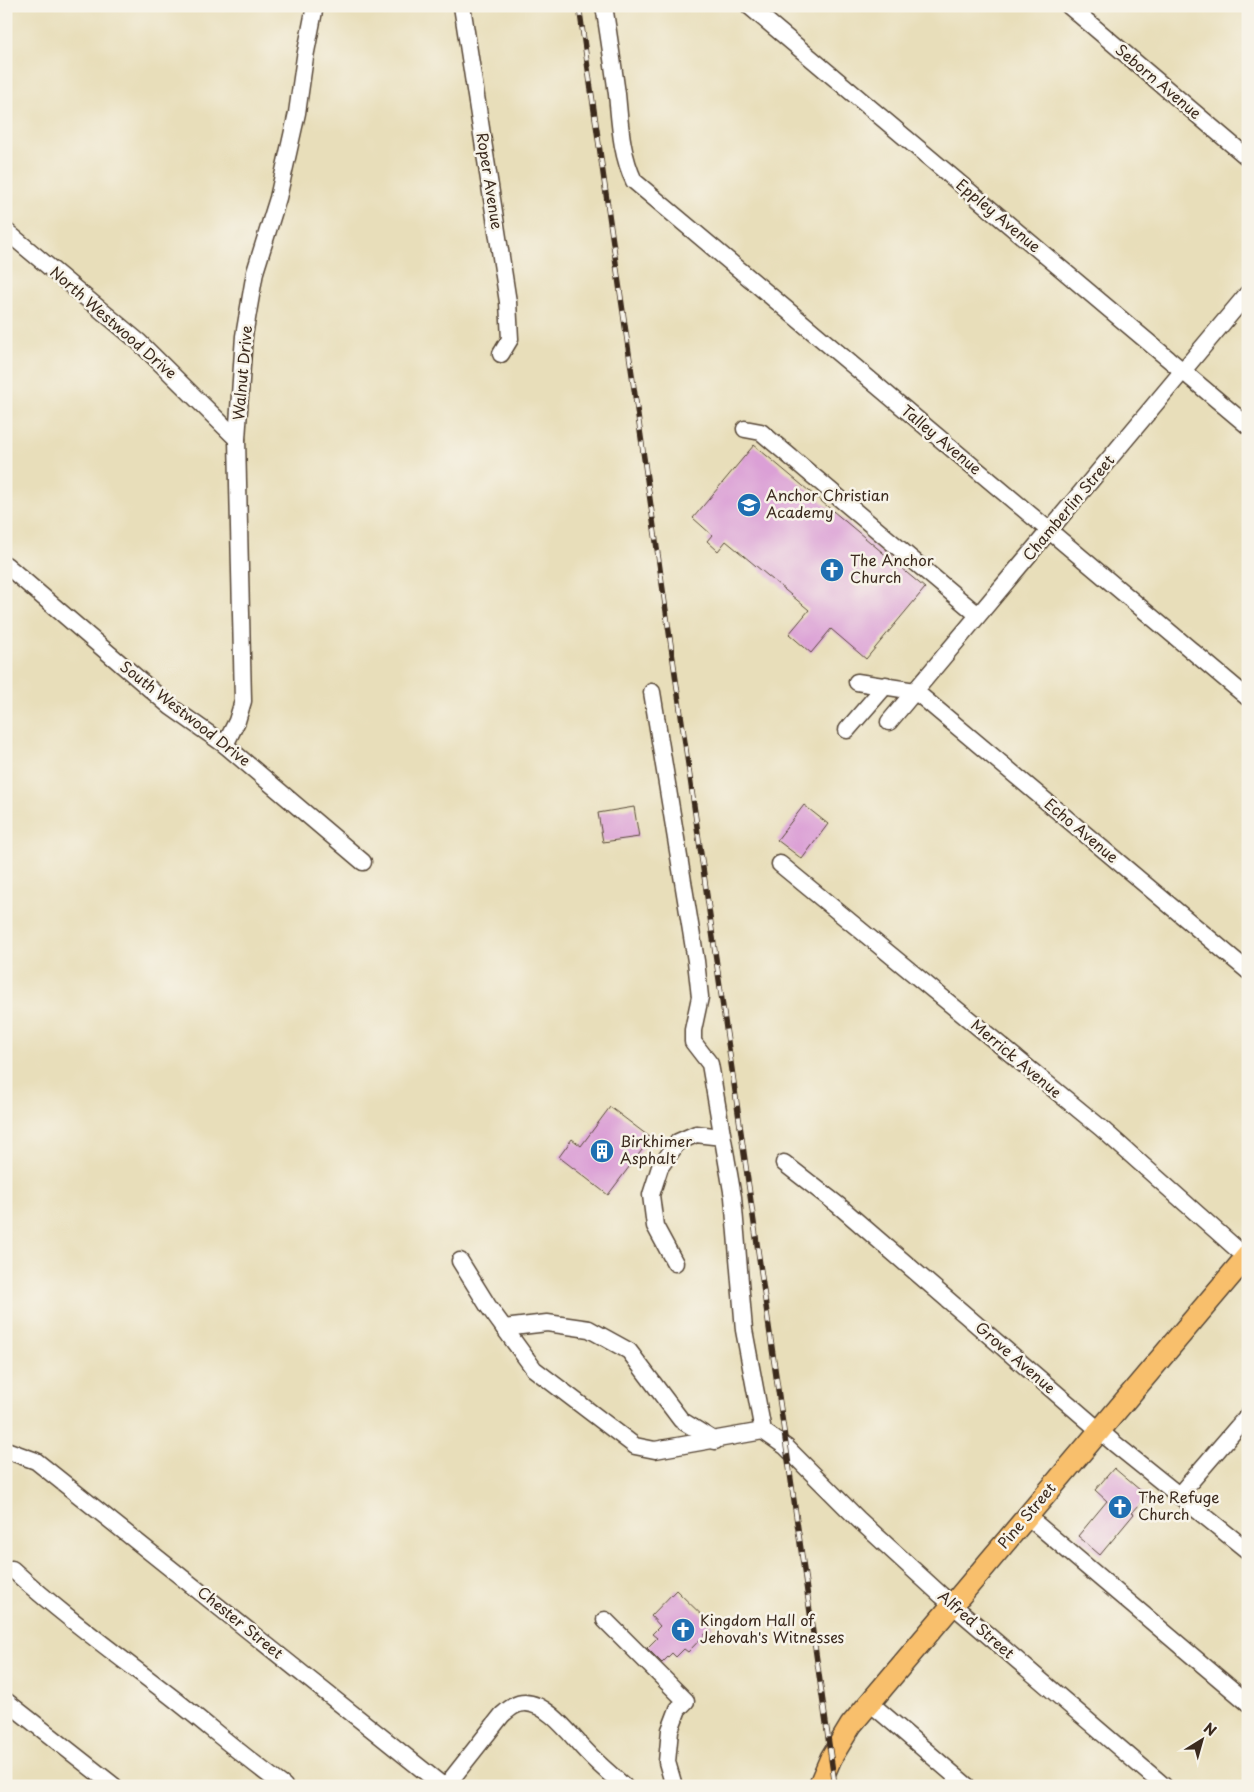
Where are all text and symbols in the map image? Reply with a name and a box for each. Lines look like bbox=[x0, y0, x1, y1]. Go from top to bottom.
street label: Seborn Avenue bbox=[1111, 38, 1207, 124]
street label: Roper Avenue bbox=[471, 131, 510, 231]
street label: Eppley Avenue bbox=[952, 173, 1046, 257]
street label: North Westwood Drive bbox=[45, 260, 183, 384]
street label: Walnut Drive bbox=[226, 325, 257, 421]
street label: Talley Avenue bbox=[897, 398, 987, 479]
street label: Chamberlin Street bbox=[1016, 449, 1119, 565]
place label: Anchor Christian Academy bbox=[766, 483, 889, 523]
school or university icon: Anchor Christian Academy bbox=[736, 492, 762, 518]
place label: The Anchor Church bbox=[850, 548, 934, 588]
church icon: The Anchor Church bbox=[819, 557, 845, 583]
street label: South Westwood Drive bbox=[116, 654, 256, 771]
street label: Echo Avenue bbox=[1040, 792, 1124, 868]
street label: Merrick Avenue bbox=[967, 1013, 1067, 1103]
place label: Birkhimer Asphalt bbox=[620, 1129, 692, 1169]
building icon: Birkhimer Asphalt bbox=[589, 1138, 615, 1164]
street label: Grove Avenue bbox=[971, 1316, 1061, 1398]
street label: Pine Street bbox=[991, 1477, 1060, 1553]
place label: The Refuge Church bbox=[1138, 1485, 1219, 1525]
church icon: The Refuge Church bbox=[1107, 1494, 1133, 1520]
street label: Chester Street bbox=[193, 1580, 289, 1664]
street label: Alfred Street bbox=[934, 1584, 1020, 1664]
place label: Kingdom Hall of Jehovah's Witnesses bbox=[700, 1608, 845, 1648]
church icon: Kingdom Hall of Jehovah's Witnesses bbox=[670, 1617, 696, 1643]
north arrow bbox=[1176, 1714, 1226, 1764]
text: N bbox=[1199, 1717, 1221, 1741]

